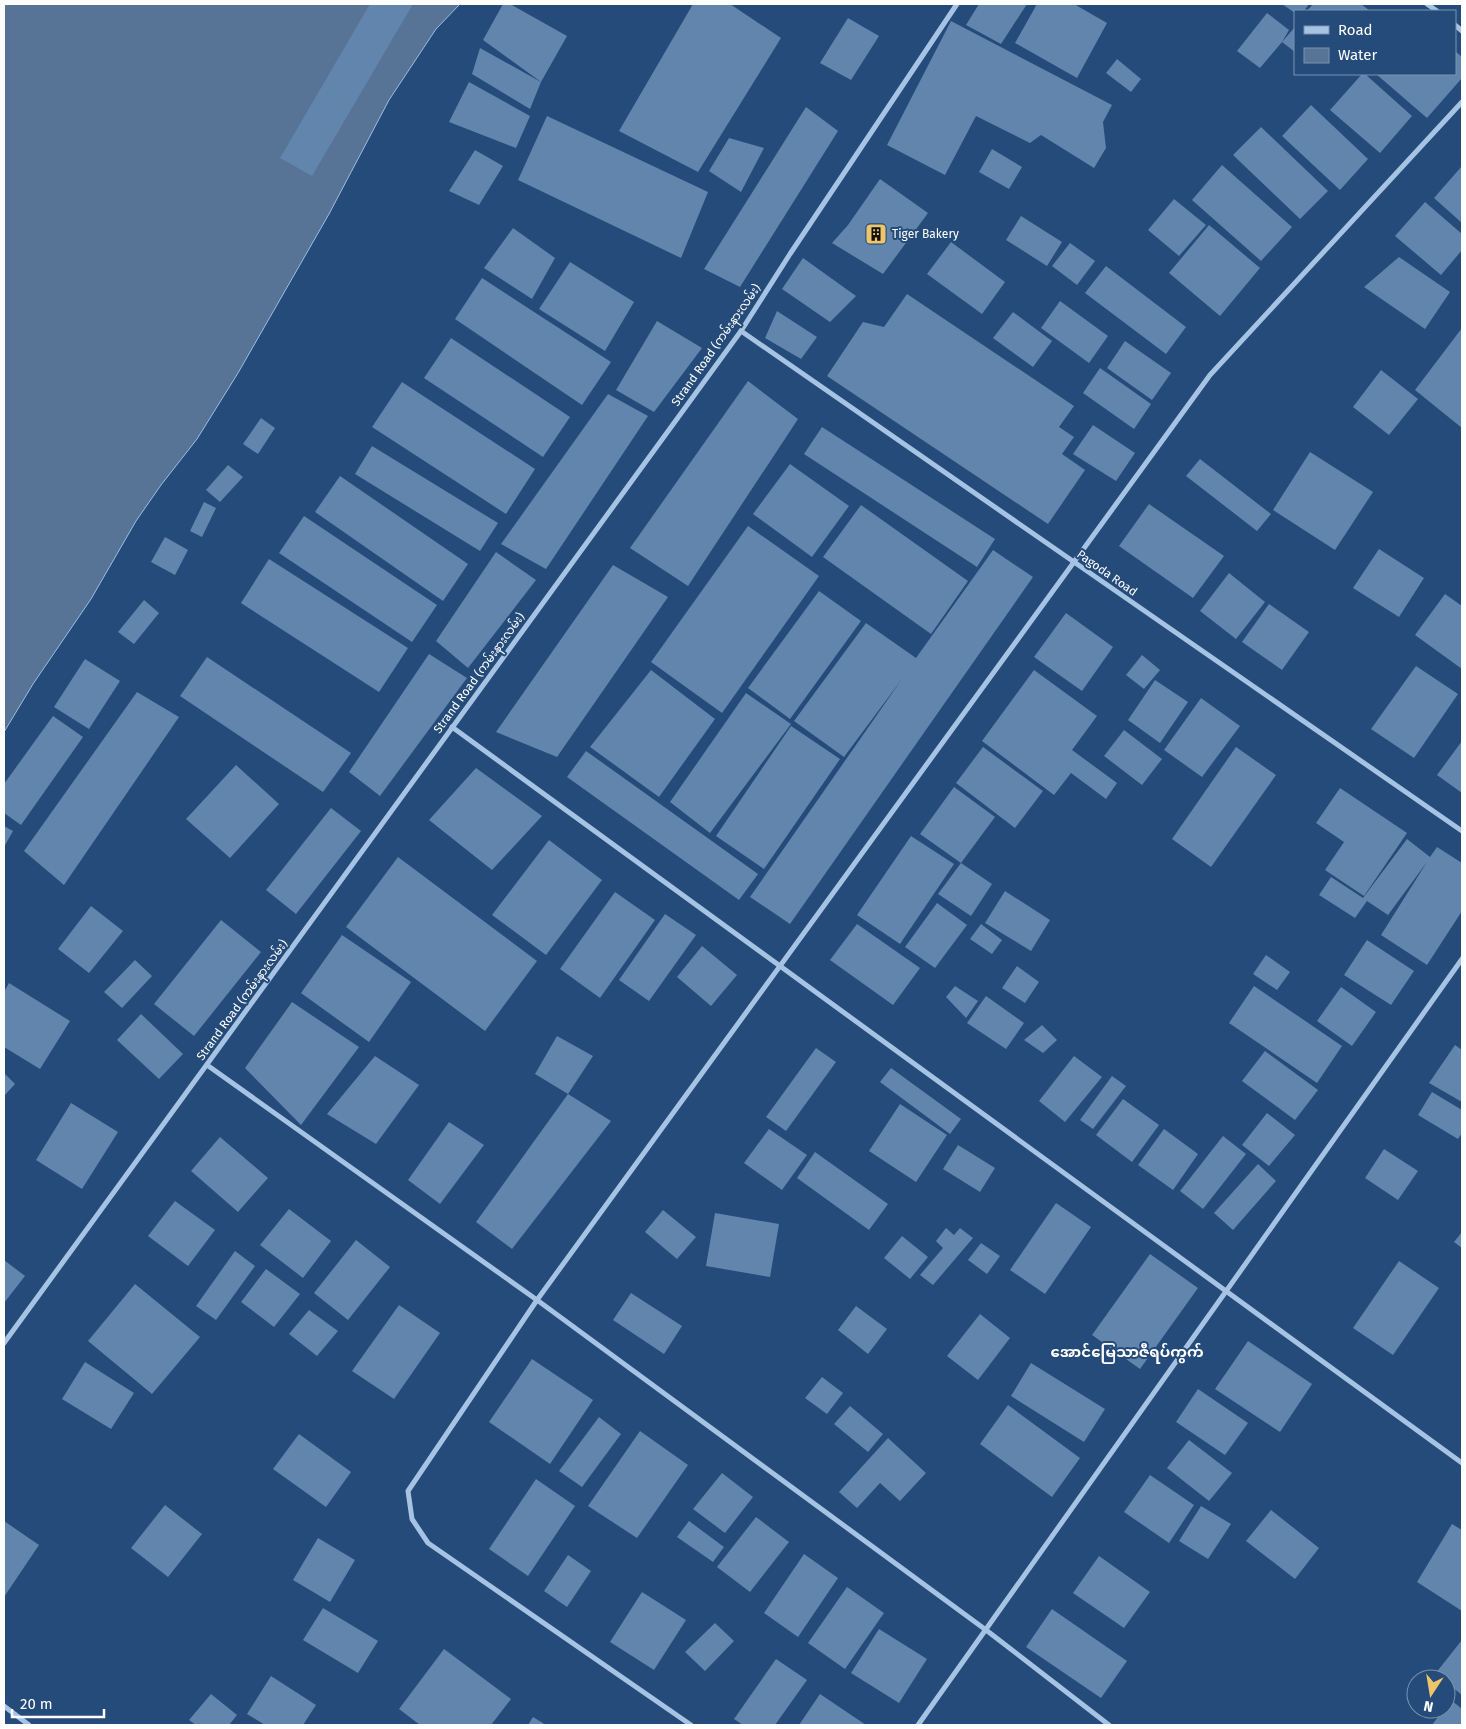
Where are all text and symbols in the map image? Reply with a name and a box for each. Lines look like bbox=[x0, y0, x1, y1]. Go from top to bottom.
legend bbox=[1294, 10, 1456, 75]
text: Road bbox=[1338, 21, 1373, 39]
text: Water bbox=[1338, 46, 1377, 64]
building icon: Tiger Bakery bbox=[864, 222, 888, 246]
place label: Tiger Bakery bbox=[892, 227, 959, 241]
street label: Strand Road (ကမ်းနားလမ်း) bbox=[667, 280, 766, 410]
street label: Pagoda Road bbox=[1074, 547, 1140, 599]
street label: Strand Road (ကမ်းနားလမ်း) bbox=[429, 609, 530, 738]
street label: Strand Road (ကမ်းနားလမ်း) bbox=[192, 936, 293, 1065]
district label: အောင်မြေသာဇီရပ်ကွက် bbox=[1050, 1342, 1204, 1364]
north arrow bbox=[1406, 1669, 1456, 1719]
scale bar bbox=[12, 1686, 105, 1718]
text: 20 m bbox=[20, 1695, 53, 1713]
text: N bbox=[1422, 1697, 1435, 1716]

